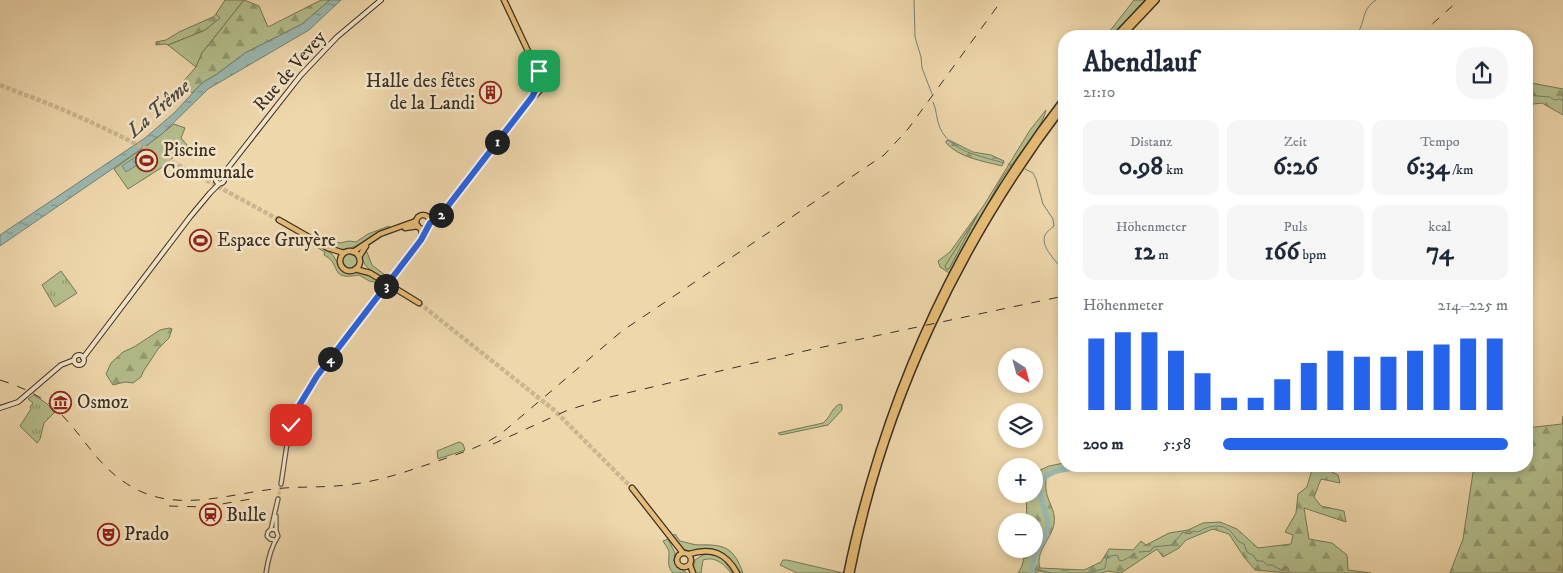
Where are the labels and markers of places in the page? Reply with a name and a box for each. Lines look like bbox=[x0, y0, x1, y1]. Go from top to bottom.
pin bbox=[518, 50, 560, 92]
place label: Halle des fêtes de la Landi bbox=[366, 70, 475, 115]
building icon: Halle des fêtes de la Landi bbox=[479, 80, 503, 104]
pin: 1 bbox=[484, 130, 510, 154]
place label: Piscine Communale bbox=[163, 139, 254, 184]
sports icon: Piscine Communale bbox=[135, 149, 159, 173]
pin: 2 bbox=[428, 202, 454, 228]
sports icon: Espace Gruyère bbox=[189, 228, 213, 252]
place label: Espace Gruyère bbox=[217, 229, 336, 252]
pin: 3 bbox=[374, 274, 398, 298]
pin: 4 bbox=[318, 346, 342, 372]
museum icon: Osmoz bbox=[49, 390, 73, 414]
place label: Osmoz bbox=[77, 391, 129, 414]
pin bbox=[270, 404, 312, 446]
station icon: Bulle bbox=[198, 503, 222, 527]
place label: Bulle bbox=[226, 504, 267, 527]
theatre icon: Prado bbox=[96, 522, 120, 546]
place label: Prado bbox=[124, 523, 169, 546]

